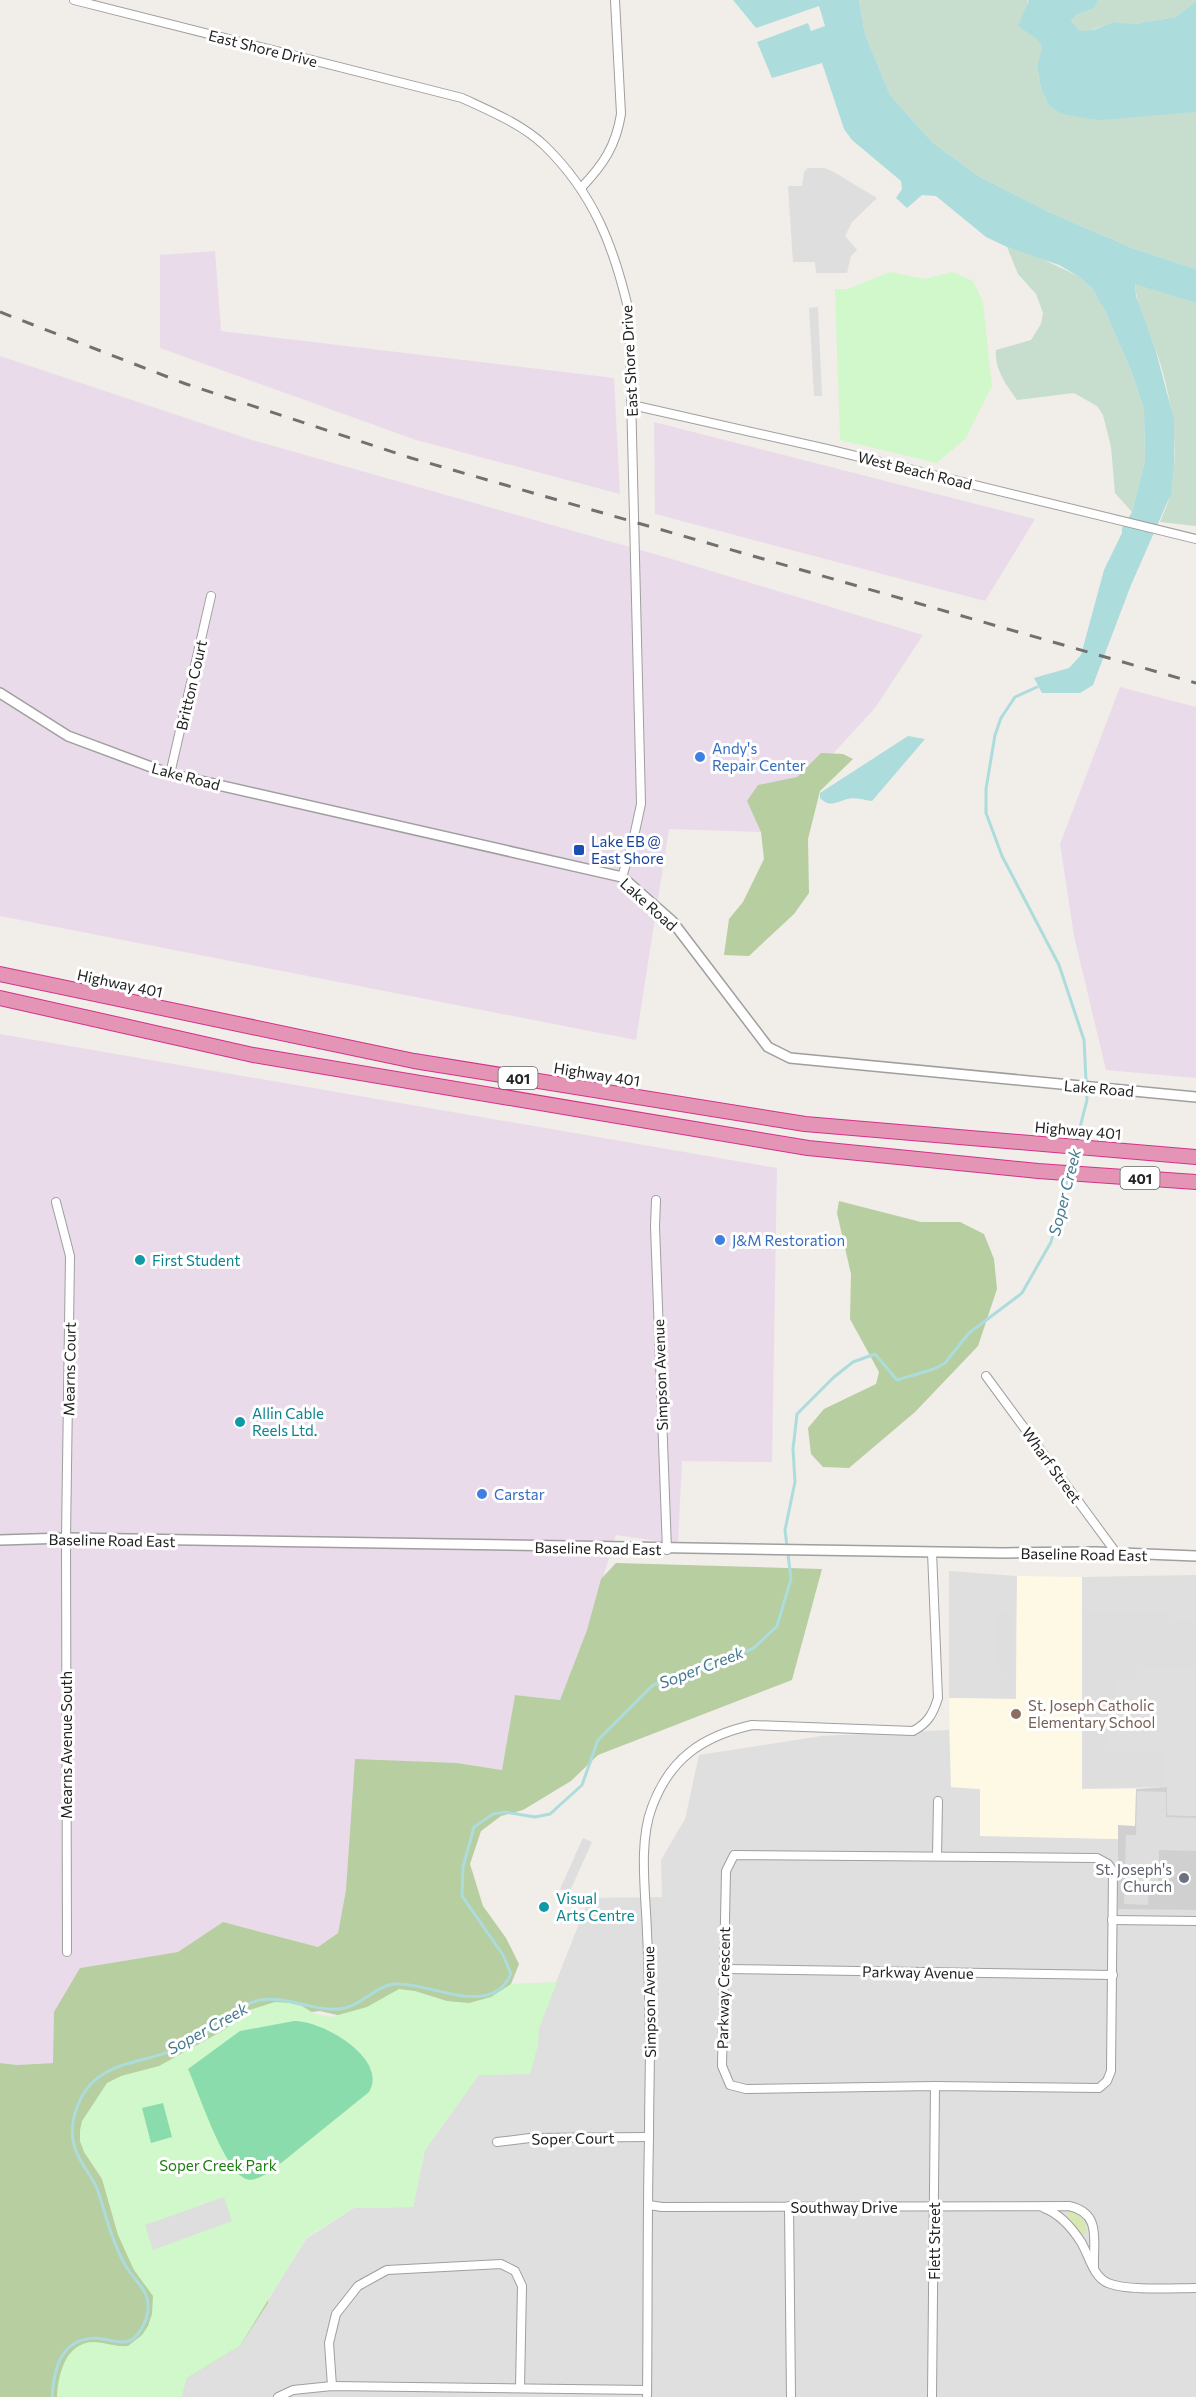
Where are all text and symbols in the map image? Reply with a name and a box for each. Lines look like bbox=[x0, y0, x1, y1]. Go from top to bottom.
street label: East Shore Drive bbox=[207, 26, 319, 70]
street label: East Shore Drive bbox=[617, 305, 641, 417]
street label: West Beach Road bbox=[856, 447, 974, 493]
street label: Britton Court bbox=[172, 638, 210, 732]
place label: Andy's Repair Center bbox=[712, 739, 806, 774]
marker: Andy's Repair Center bbox=[693, 750, 707, 764]
street label: Lake Road bbox=[150, 758, 222, 794]
place label: Lake EB @ East Shore bbox=[591, 832, 664, 867]
marker: Lake EB @ East Shore bbox=[572, 843, 586, 857]
street label: Lake Road bbox=[617, 874, 681, 934]
street label: Highway 401 bbox=[76, 965, 164, 1001]
street label: Highway 401 bbox=[553, 1058, 641, 1090]
road number: 401 bbox=[498, 1067, 538, 1089]
street label: Lake Road bbox=[1063, 1076, 1135, 1100]
street label: Highway 401 bbox=[1034, 1117, 1122, 1143]
water label: Soper Creek bbox=[1044, 1146, 1084, 1237]
road number: 401 bbox=[1120, 1167, 1160, 1189]
place label: J&M Restoration bbox=[732, 1231, 845, 1249]
marker: J&M Restoration bbox=[713, 1233, 727, 1247]
place label: First Student bbox=[152, 1251, 241, 1269]
marker: First Student bbox=[133, 1253, 147, 1267]
street label: Simpson Avenue bbox=[649, 1319, 671, 1431]
street label: Mearns Court bbox=[59, 1322, 79, 1416]
place label: Allin Cable Reels Ltd. bbox=[252, 1404, 324, 1439]
marker: Allin Cable Reels Ltd. bbox=[233, 1415, 247, 1429]
street label: Wharf Street bbox=[1019, 1424, 1085, 1506]
place label: Carstar bbox=[494, 1485, 545, 1503]
marker: Carstar bbox=[475, 1487, 489, 1501]
street label: Baseline Road East bbox=[48, 1530, 176, 1550]
street label: Baseline Road East bbox=[534, 1538, 662, 1558]
street label: Baseline Road East bbox=[1020, 1544, 1148, 1564]
water label: Soper Creek bbox=[656, 1642, 746, 1692]
street label: Mearns Avenue South bbox=[57, 1671, 75, 1819]
place label: St. Joseph Catholic Elementary School bbox=[1028, 1696, 1155, 1731]
marker: St. Joseph Catholic Elementary School bbox=[1009, 1707, 1023, 1721]
place label: St. Joseph's Church bbox=[1096, 1860, 1172, 1895]
marker: St. Joseph's Church bbox=[1177, 1871, 1191, 1885]
place label: Visual Arts Centre bbox=[556, 1889, 635, 1924]
marker: Visual Arts Centre bbox=[537, 1900, 551, 1914]
street label: Parkway Crescent bbox=[713, 1927, 733, 2049]
street label: Simpson Avenue bbox=[639, 1946, 659, 2058]
street label: Parkway Avenue bbox=[862, 1962, 974, 1982]
water label: Soper Creek bbox=[163, 1998, 251, 2058]
street label: Soper Court bbox=[531, 2128, 615, 2148]
park label: Soper Creek Park bbox=[159, 2156, 277, 2174]
street label: Southway Drive bbox=[790, 2198, 898, 2216]
street label: Flett Street bbox=[925, 2202, 943, 2280]

